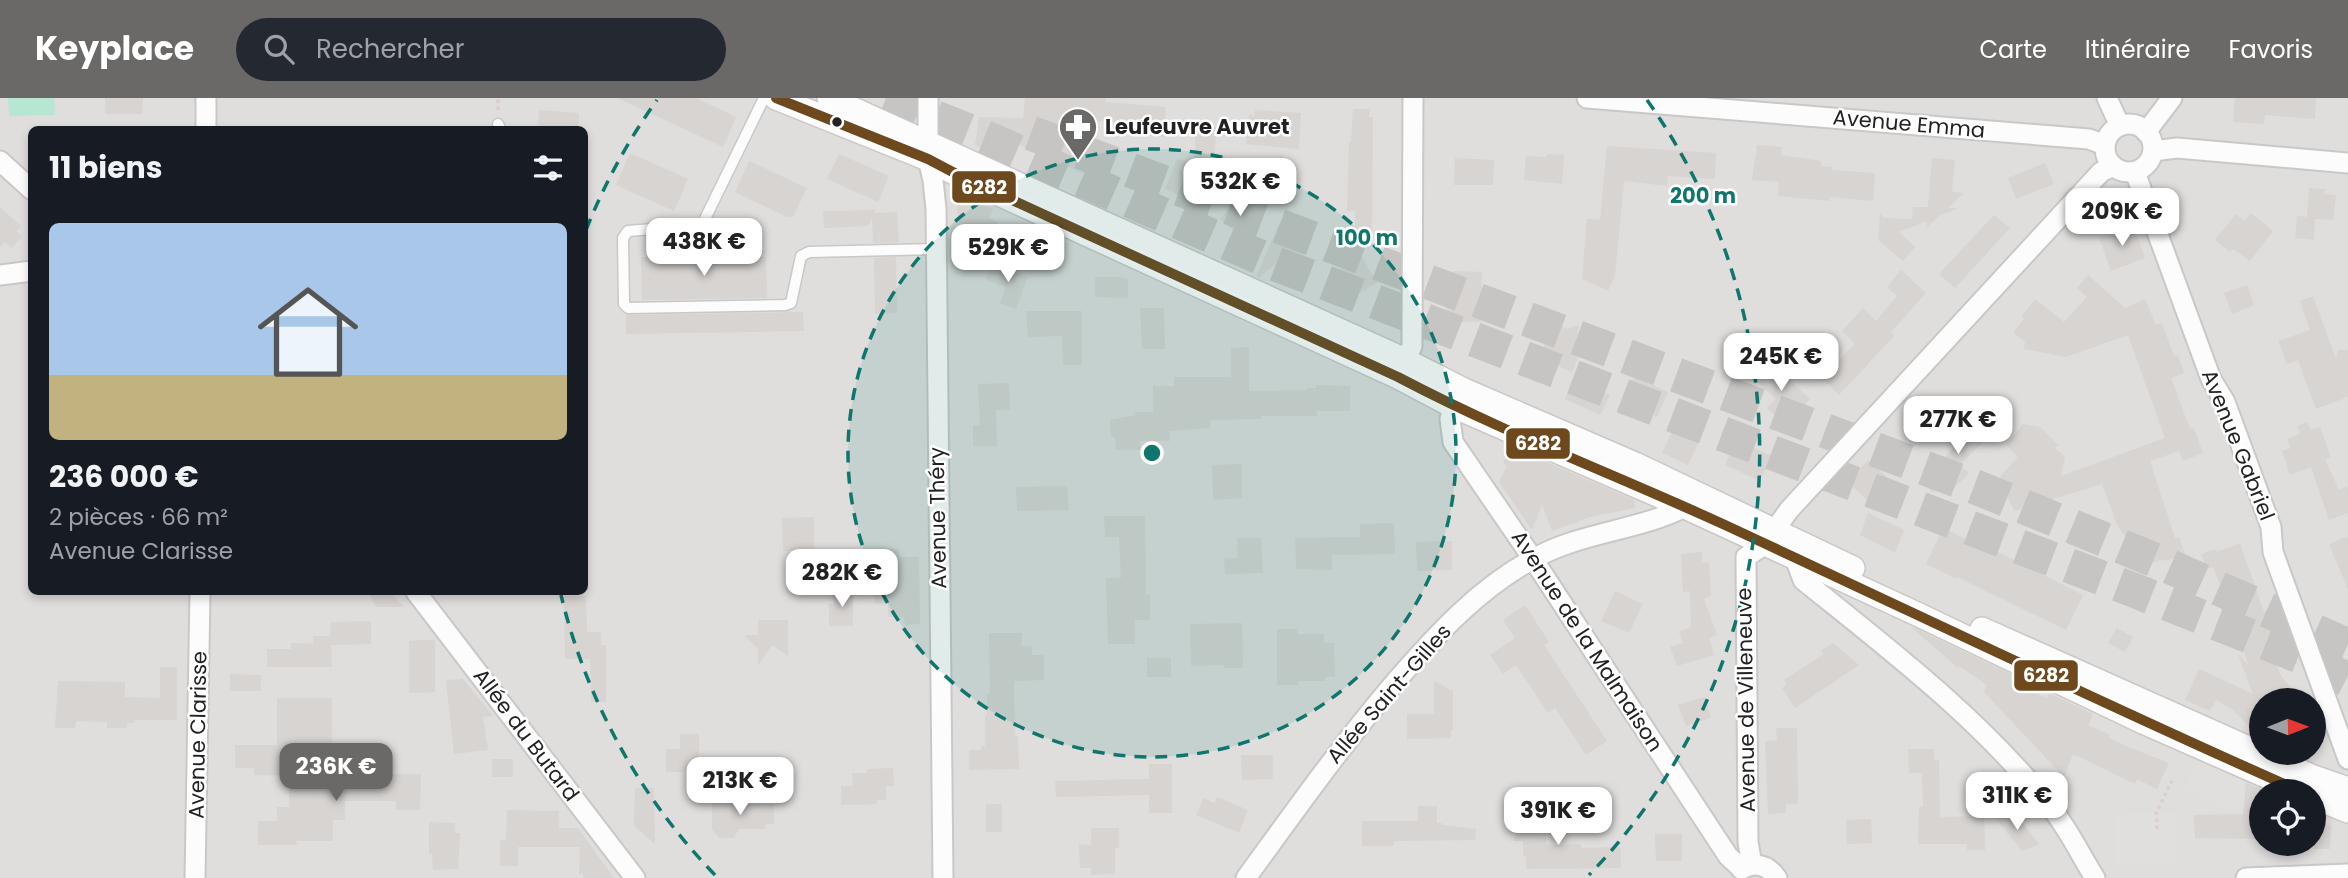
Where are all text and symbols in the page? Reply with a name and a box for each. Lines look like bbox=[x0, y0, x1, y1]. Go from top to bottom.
search box bbox=[236, 18, 726, 81]
text: Keyplace bbox=[35, 25, 194, 72]
icon: search bbox=[260, 30, 298, 68]
text: Rechercher bbox=[316, 31, 464, 67]
text: Carte bbox=[1979, 33, 2047, 66]
text: Itinéraire bbox=[2085, 33, 2190, 66]
text: Favoris bbox=[2228, 33, 2313, 66]
street label: Avenue Emma bbox=[1832, 102, 1986, 145]
pharmacy icon: Leufeuvre Auvret bbox=[1057, 106, 1099, 161]
place label: Leufeuvre Auvret bbox=[1105, 112, 1290, 141]
unlabelled marker bbox=[830, 115, 844, 129]
text: 11 biens bbox=[49, 146, 163, 189]
icon: filters bbox=[529, 149, 567, 187]
pin: 532K € bbox=[1183, 158, 1297, 218]
text: 532K € bbox=[1199, 165, 1281, 197]
line badge: 6282 bbox=[951, 170, 1017, 204]
text: 6282 bbox=[961, 174, 1007, 201]
text: 200 m bbox=[1670, 181, 1736, 210]
pin: 209K € bbox=[2065, 188, 2179, 248]
text: 209K € bbox=[2081, 195, 2163, 227]
pin: 438K € bbox=[647, 218, 761, 278]
text: 100 m bbox=[1336, 223, 1398, 252]
text: 438K € bbox=[662, 225, 746, 257]
pin: 529K € bbox=[951, 225, 1065, 284]
text: 529K € bbox=[967, 231, 1049, 263]
icon: home bbox=[245, 269, 371, 395]
pin: 245K € bbox=[1724, 334, 1838, 393]
text: 245K € bbox=[1740, 340, 1822, 372]
street label: Avenue Gabriel bbox=[2195, 365, 2282, 525]
pin: 277K € bbox=[1901, 396, 2015, 456]
text: 277K € bbox=[1920, 403, 1996, 435]
line badge: 6282 bbox=[1505, 427, 1571, 460]
text: 6282 bbox=[1515, 430, 1561, 457]
centre of rings bbox=[1140, 441, 1164, 465]
street label: Avenue Théry bbox=[922, 447, 953, 589]
text: 236 000 € bbox=[49, 455, 199, 498]
text: 2 pièces · 66 m² bbox=[49, 501, 228, 533]
street label: Avenue de la Malmaison bbox=[1505, 524, 1670, 757]
text: Avenue Clarisse bbox=[49, 535, 233, 567]
pin: 282K € bbox=[785, 550, 899, 609]
text: 282K € bbox=[802, 556, 882, 588]
street label: Avenue de Villeneuve bbox=[1729, 587, 1762, 813]
street label: Allée Saint-Gilles bbox=[1320, 618, 1457, 770]
street label: Avenue Clarisse bbox=[182, 651, 213, 819]
line badge: 6282 bbox=[2013, 659, 2079, 692]
street label: Allée du Butard bbox=[467, 662, 586, 807]
text: 6282 bbox=[2023, 662, 2069, 689]
north arrow bbox=[2249, 688, 2326, 765]
map controls bbox=[2249, 688, 2326, 856]
pin: 236K € bbox=[279, 744, 393, 803]
text: 236K € bbox=[296, 750, 376, 782]
pin: 213K € bbox=[683, 758, 797, 817]
text: 213K € bbox=[703, 764, 777, 796]
pin: 311K € bbox=[1960, 772, 2074, 832]
text: 311K € bbox=[1982, 779, 2052, 811]
button: locate bbox=[2249, 779, 2326, 856]
pin: 391K € bbox=[1501, 788, 1615, 847]
text: 391K € bbox=[1520, 794, 1596, 826]

